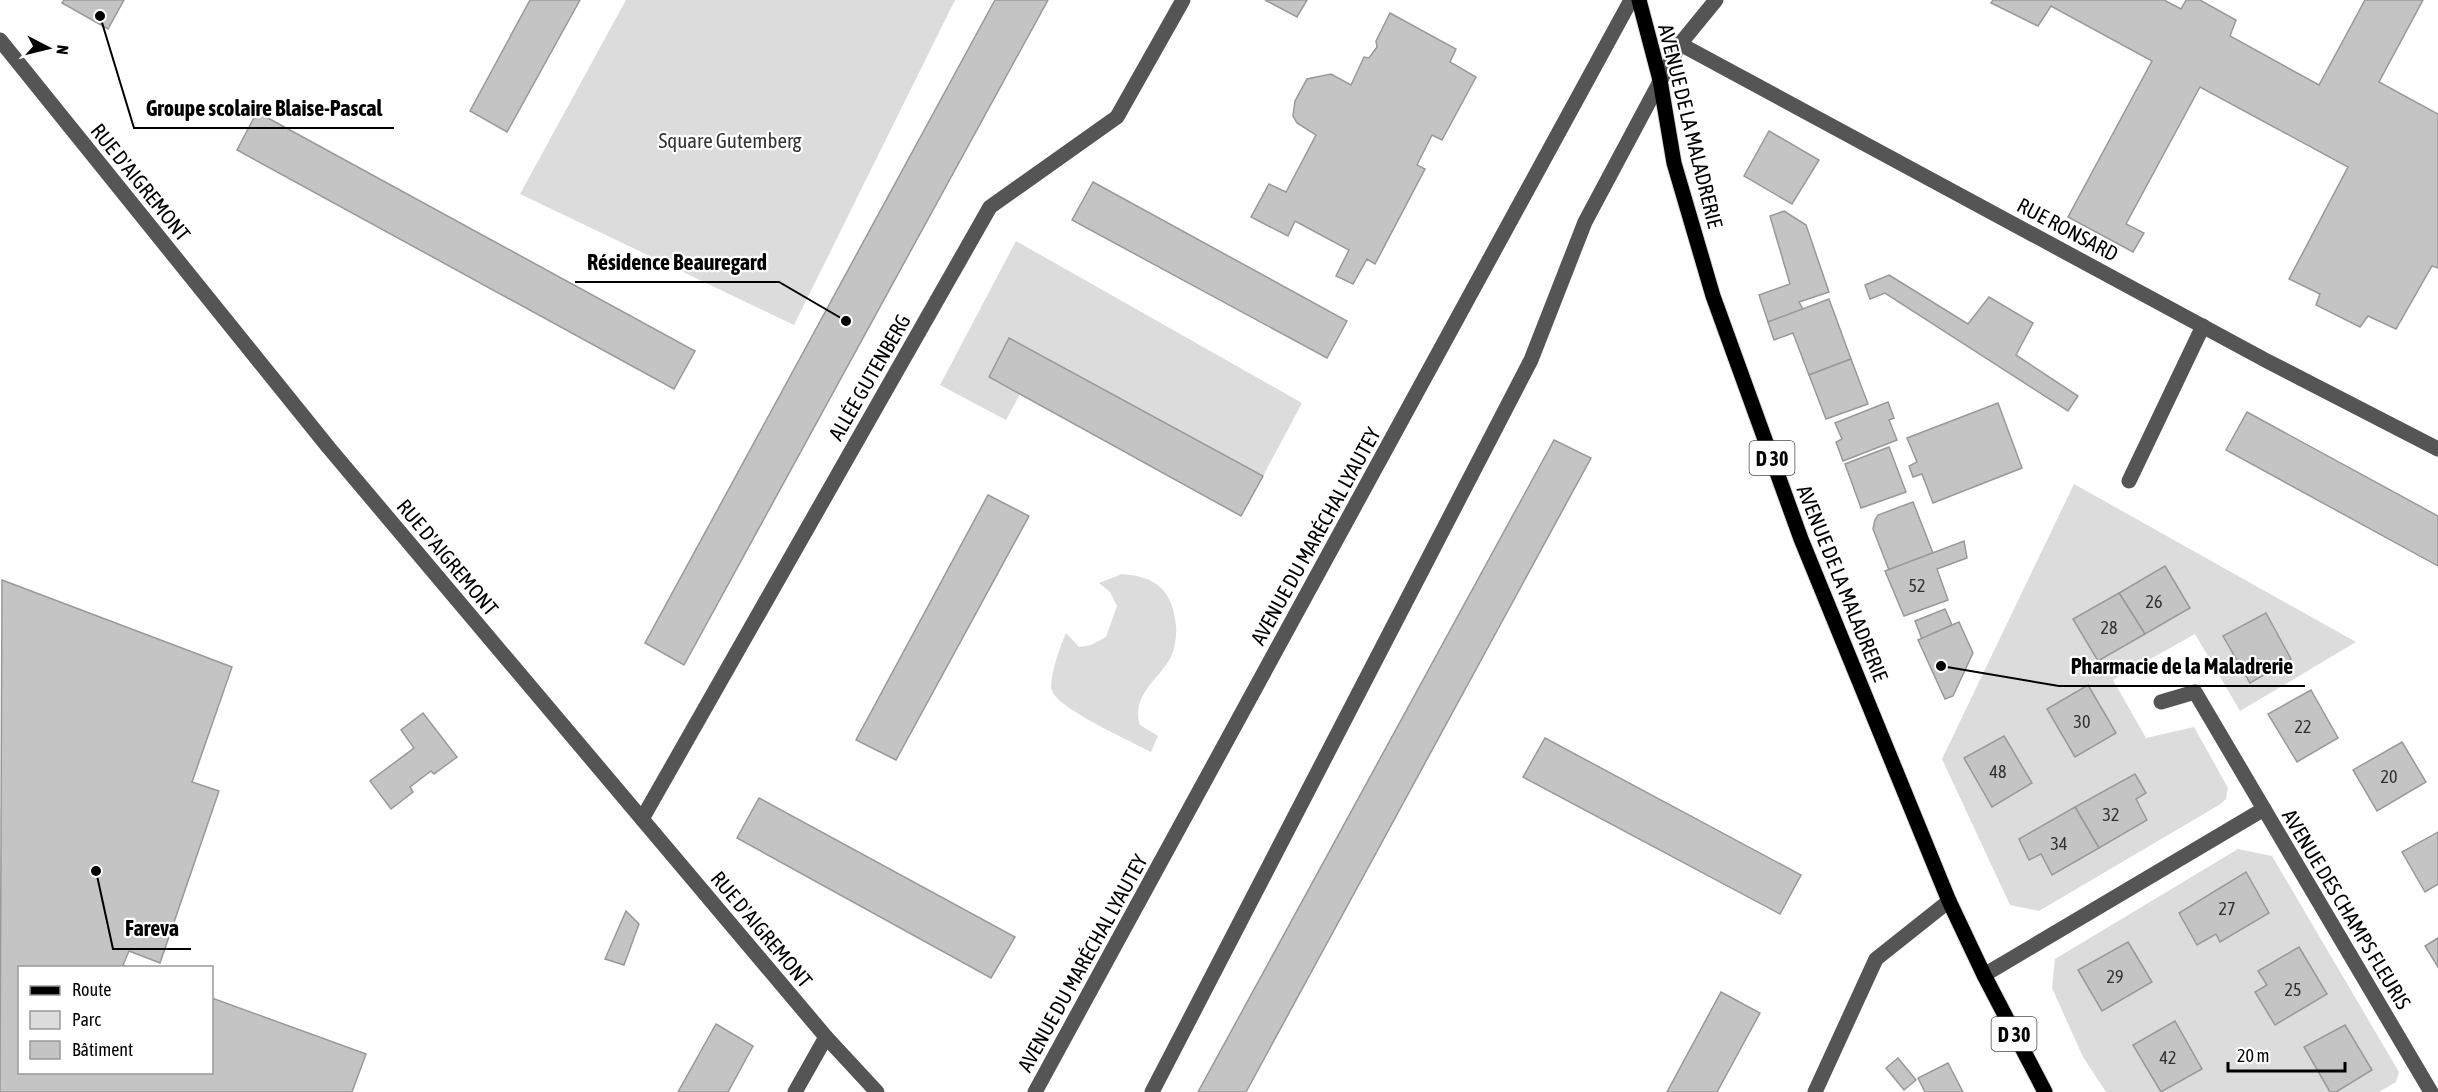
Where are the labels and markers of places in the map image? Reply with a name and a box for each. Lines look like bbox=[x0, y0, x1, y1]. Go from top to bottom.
callout: Groupe scolaire Blaise-Pascal bbox=[134, 88, 394, 128]
callout: Résidence Beauregard bbox=[575, 242, 779, 282]
callout: Pharmacie de la Maladrerie bbox=[2059, 646, 2305, 686]
callout: Fareva bbox=[113, 909, 191, 949]

